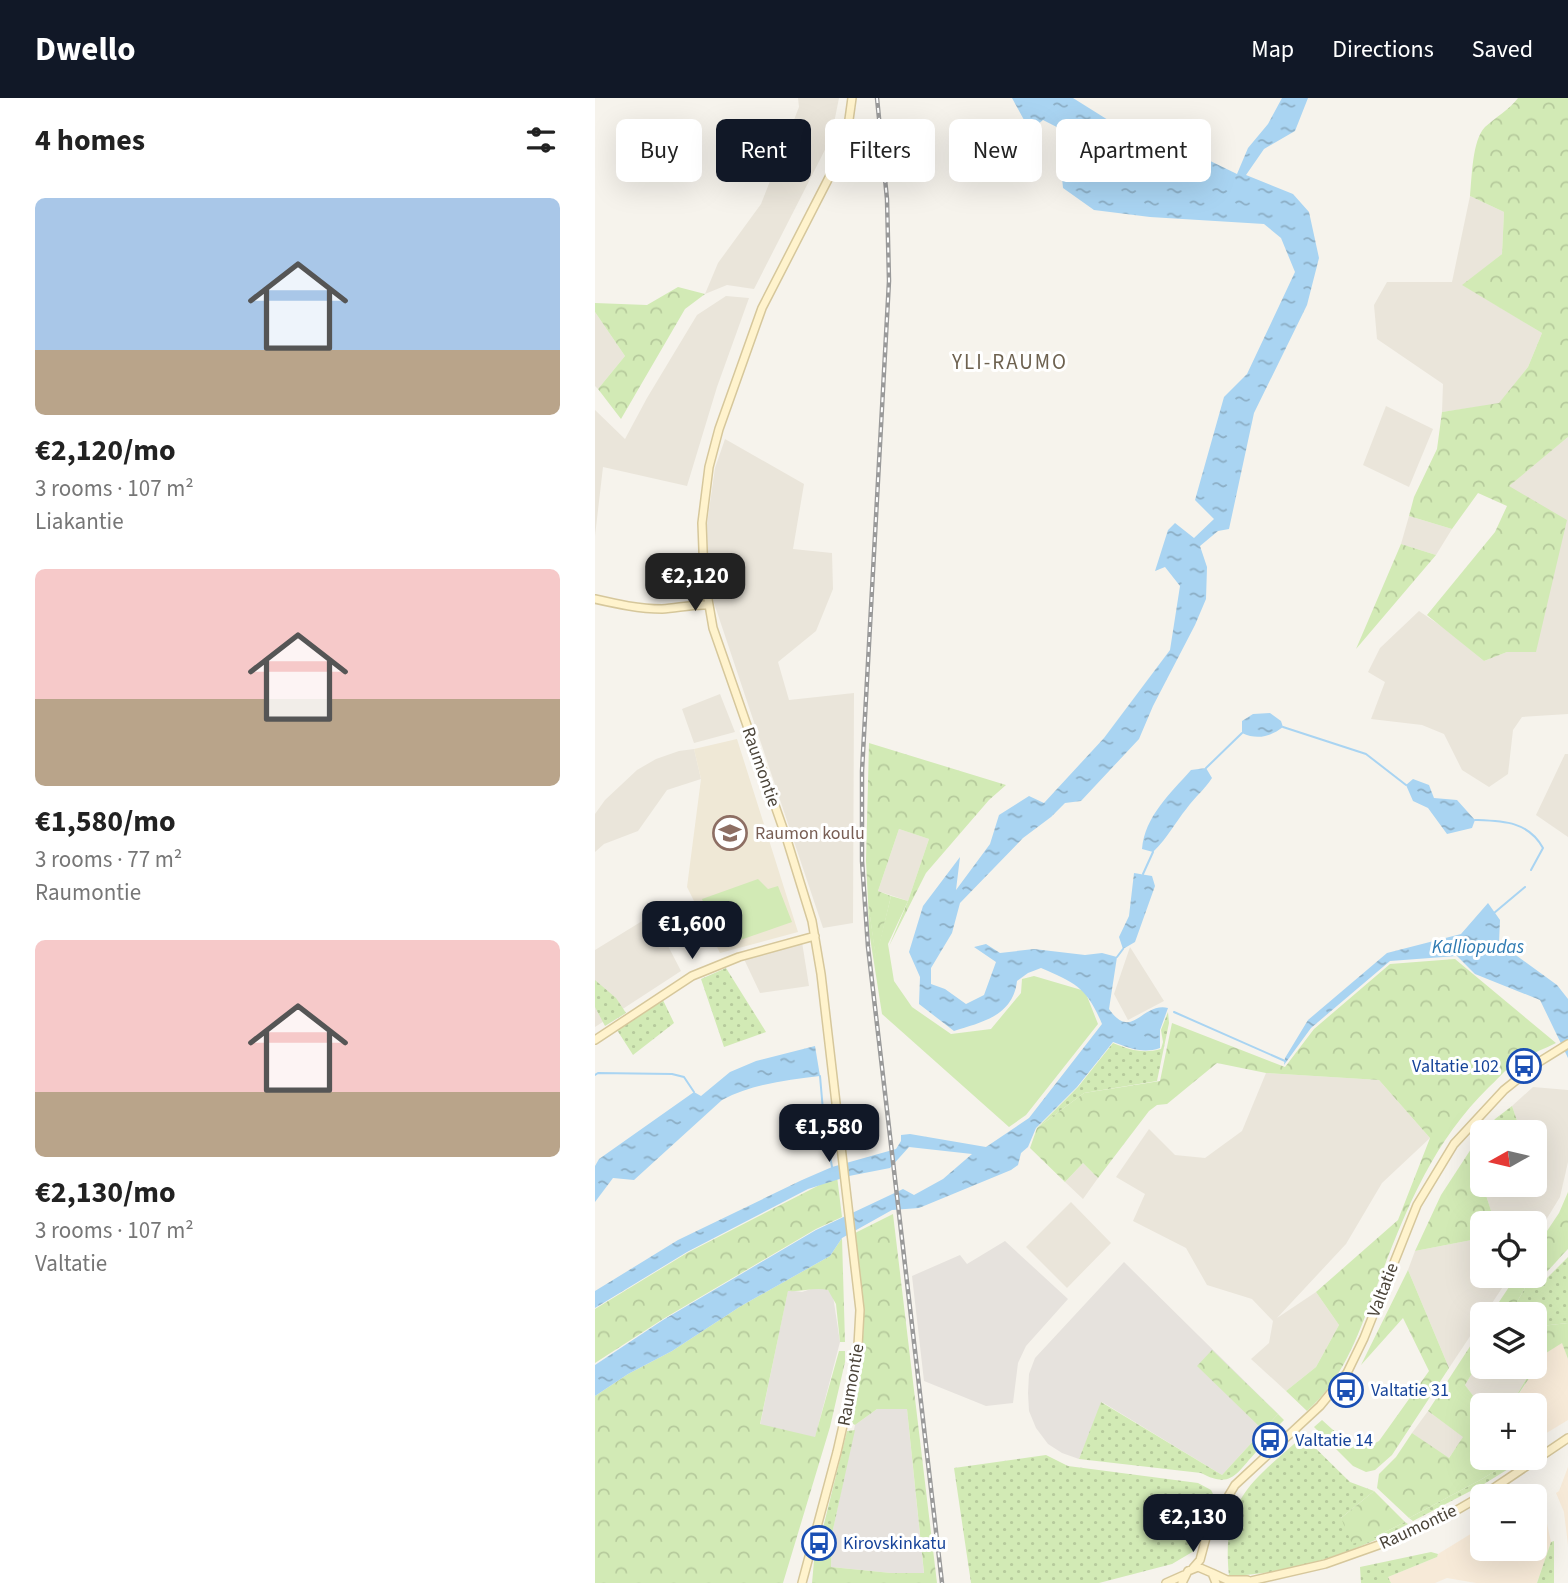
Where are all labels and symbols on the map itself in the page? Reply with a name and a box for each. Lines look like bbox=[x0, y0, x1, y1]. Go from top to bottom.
district label: YLI-RAUMO bbox=[951, 347, 1068, 377]
pin: €2,120 bbox=[638, 554, 752, 613]
street label: Raumontie bbox=[736, 724, 786, 810]
school or university icon: Raumon koulu bbox=[711, 814, 749, 852]
place label: Raumon koulu bbox=[755, 821, 865, 846]
pin: €1,600 bbox=[635, 902, 749, 961]
water label: Kalliopudas bbox=[1432, 934, 1525, 961]
bus stop icon: Valtatie 102 bbox=[1505, 1047, 1543, 1085]
place label: Valtatie 102 bbox=[1412, 1054, 1499, 1079]
pin: €1,580 bbox=[772, 1104, 886, 1164]
north arrow bbox=[1470, 1120, 1547, 1197]
street label: Valtatie bbox=[1361, 1259, 1405, 1321]
street label: Raumontie bbox=[831, 1342, 871, 1428]
bus stop icon: Valtatie 31 bbox=[1327, 1371, 1365, 1409]
place label: Valtatie 31 bbox=[1371, 1378, 1449, 1403]
bus stop icon: Valtatie 14 bbox=[1251, 1421, 1289, 1459]
place label: Valtatie 14 bbox=[1295, 1428, 1373, 1453]
pin: €2,130 bbox=[1136, 1494, 1250, 1554]
street label: Raumontie bbox=[1375, 1498, 1461, 1556]
bus stop icon: Kirovskinkatu bbox=[800, 1524, 838, 1562]
place label: Kirovskinkatu bbox=[843, 1531, 946, 1556]

